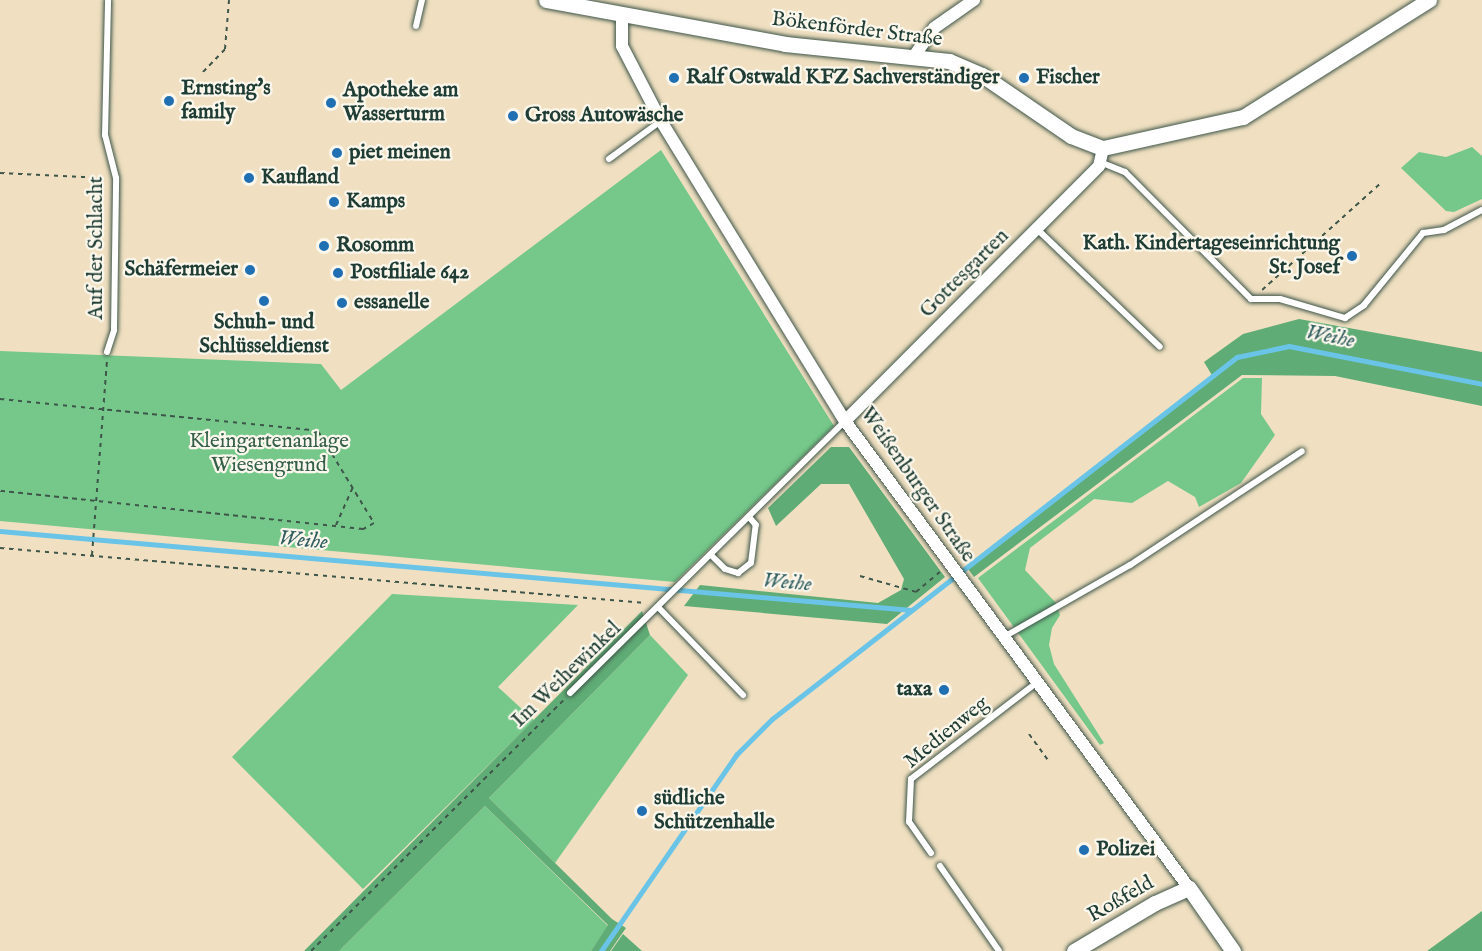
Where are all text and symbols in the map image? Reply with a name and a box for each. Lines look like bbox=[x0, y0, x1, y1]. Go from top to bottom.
street label: Bökenförder Straße bbox=[770, 7, 944, 53]
place label: Ralf Ostwald KFZ Sachverständiger bbox=[686, 65, 1000, 91]
place label: Fischer bbox=[1036, 65, 1100, 91]
marker: Ralf Ostwald KFZ Sachverständiger bbox=[667, 71, 681, 85]
marker: Fischer bbox=[1017, 71, 1031, 85]
place label: Ernsting's family bbox=[181, 76, 271, 126]
place label: Apotheke am Wasserturm bbox=[343, 78, 458, 128]
marker: Ernsting's family bbox=[162, 94, 176, 108]
marker: Apotheke am Wasserturm bbox=[324, 96, 338, 110]
place label: Gross Autowäsche bbox=[525, 103, 683, 129]
marker: Gross Autowäsche bbox=[506, 109, 520, 123]
place label: piet meinen bbox=[349, 140, 451, 166]
marker: piet meinen bbox=[330, 146, 344, 160]
place label: Kaufland bbox=[261, 165, 339, 191]
marker: Kaufland bbox=[242, 171, 256, 185]
street label: Auf der Schlacht bbox=[84, 176, 110, 320]
place label: Kamps bbox=[346, 189, 405, 215]
marker: Kamps bbox=[327, 195, 341, 209]
street label: Gottesgarten bbox=[915, 224, 1015, 324]
place label: Kath. Kindertageseinrichtung St. Josef bbox=[1083, 231, 1340, 281]
place label: Rosomm bbox=[336, 233, 414, 259]
marker: Rosomm bbox=[317, 239, 331, 253]
marker: Kath. Kindertageseinrichtung St. Josef bbox=[1345, 249, 1359, 263]
place label: Schäfermeier bbox=[124, 257, 238, 283]
place label: Postfiliale 642 bbox=[350, 260, 469, 286]
marker: Schäfermeier bbox=[243, 263, 257, 277]
marker: Postfiliale 642 bbox=[331, 266, 345, 280]
place label: essanelle bbox=[354, 290, 429, 316]
marker: Schuh- und Schlüsseldienst bbox=[257, 294, 271, 308]
marker: essanelle bbox=[335, 296, 349, 310]
place label: Schuh- und Schlüsseldienst bbox=[199, 310, 329, 360]
water label: Weihe bbox=[1303, 319, 1357, 355]
street label: Weißenburger Straße bbox=[854, 402, 980, 568]
park label: Kleingartenanlage Wiesengrund bbox=[189, 429, 349, 479]
water label: Weihe bbox=[277, 526, 329, 556]
water label: Weihe bbox=[761, 568, 813, 598]
street label: Im Weihewinkel bbox=[507, 617, 627, 733]
place label: taxa bbox=[896, 677, 932, 703]
marker: taxa bbox=[937, 683, 951, 697]
street label: Medienweg bbox=[900, 691, 994, 775]
place label: südliche Schützenhalle bbox=[654, 786, 775, 836]
marker: südliche Schützenhalle bbox=[635, 804, 649, 818]
place label: Polizei bbox=[1096, 837, 1155, 863]
marker: Polizei bbox=[1077, 843, 1091, 857]
street label: Roßfeld bbox=[1083, 871, 1159, 929]

